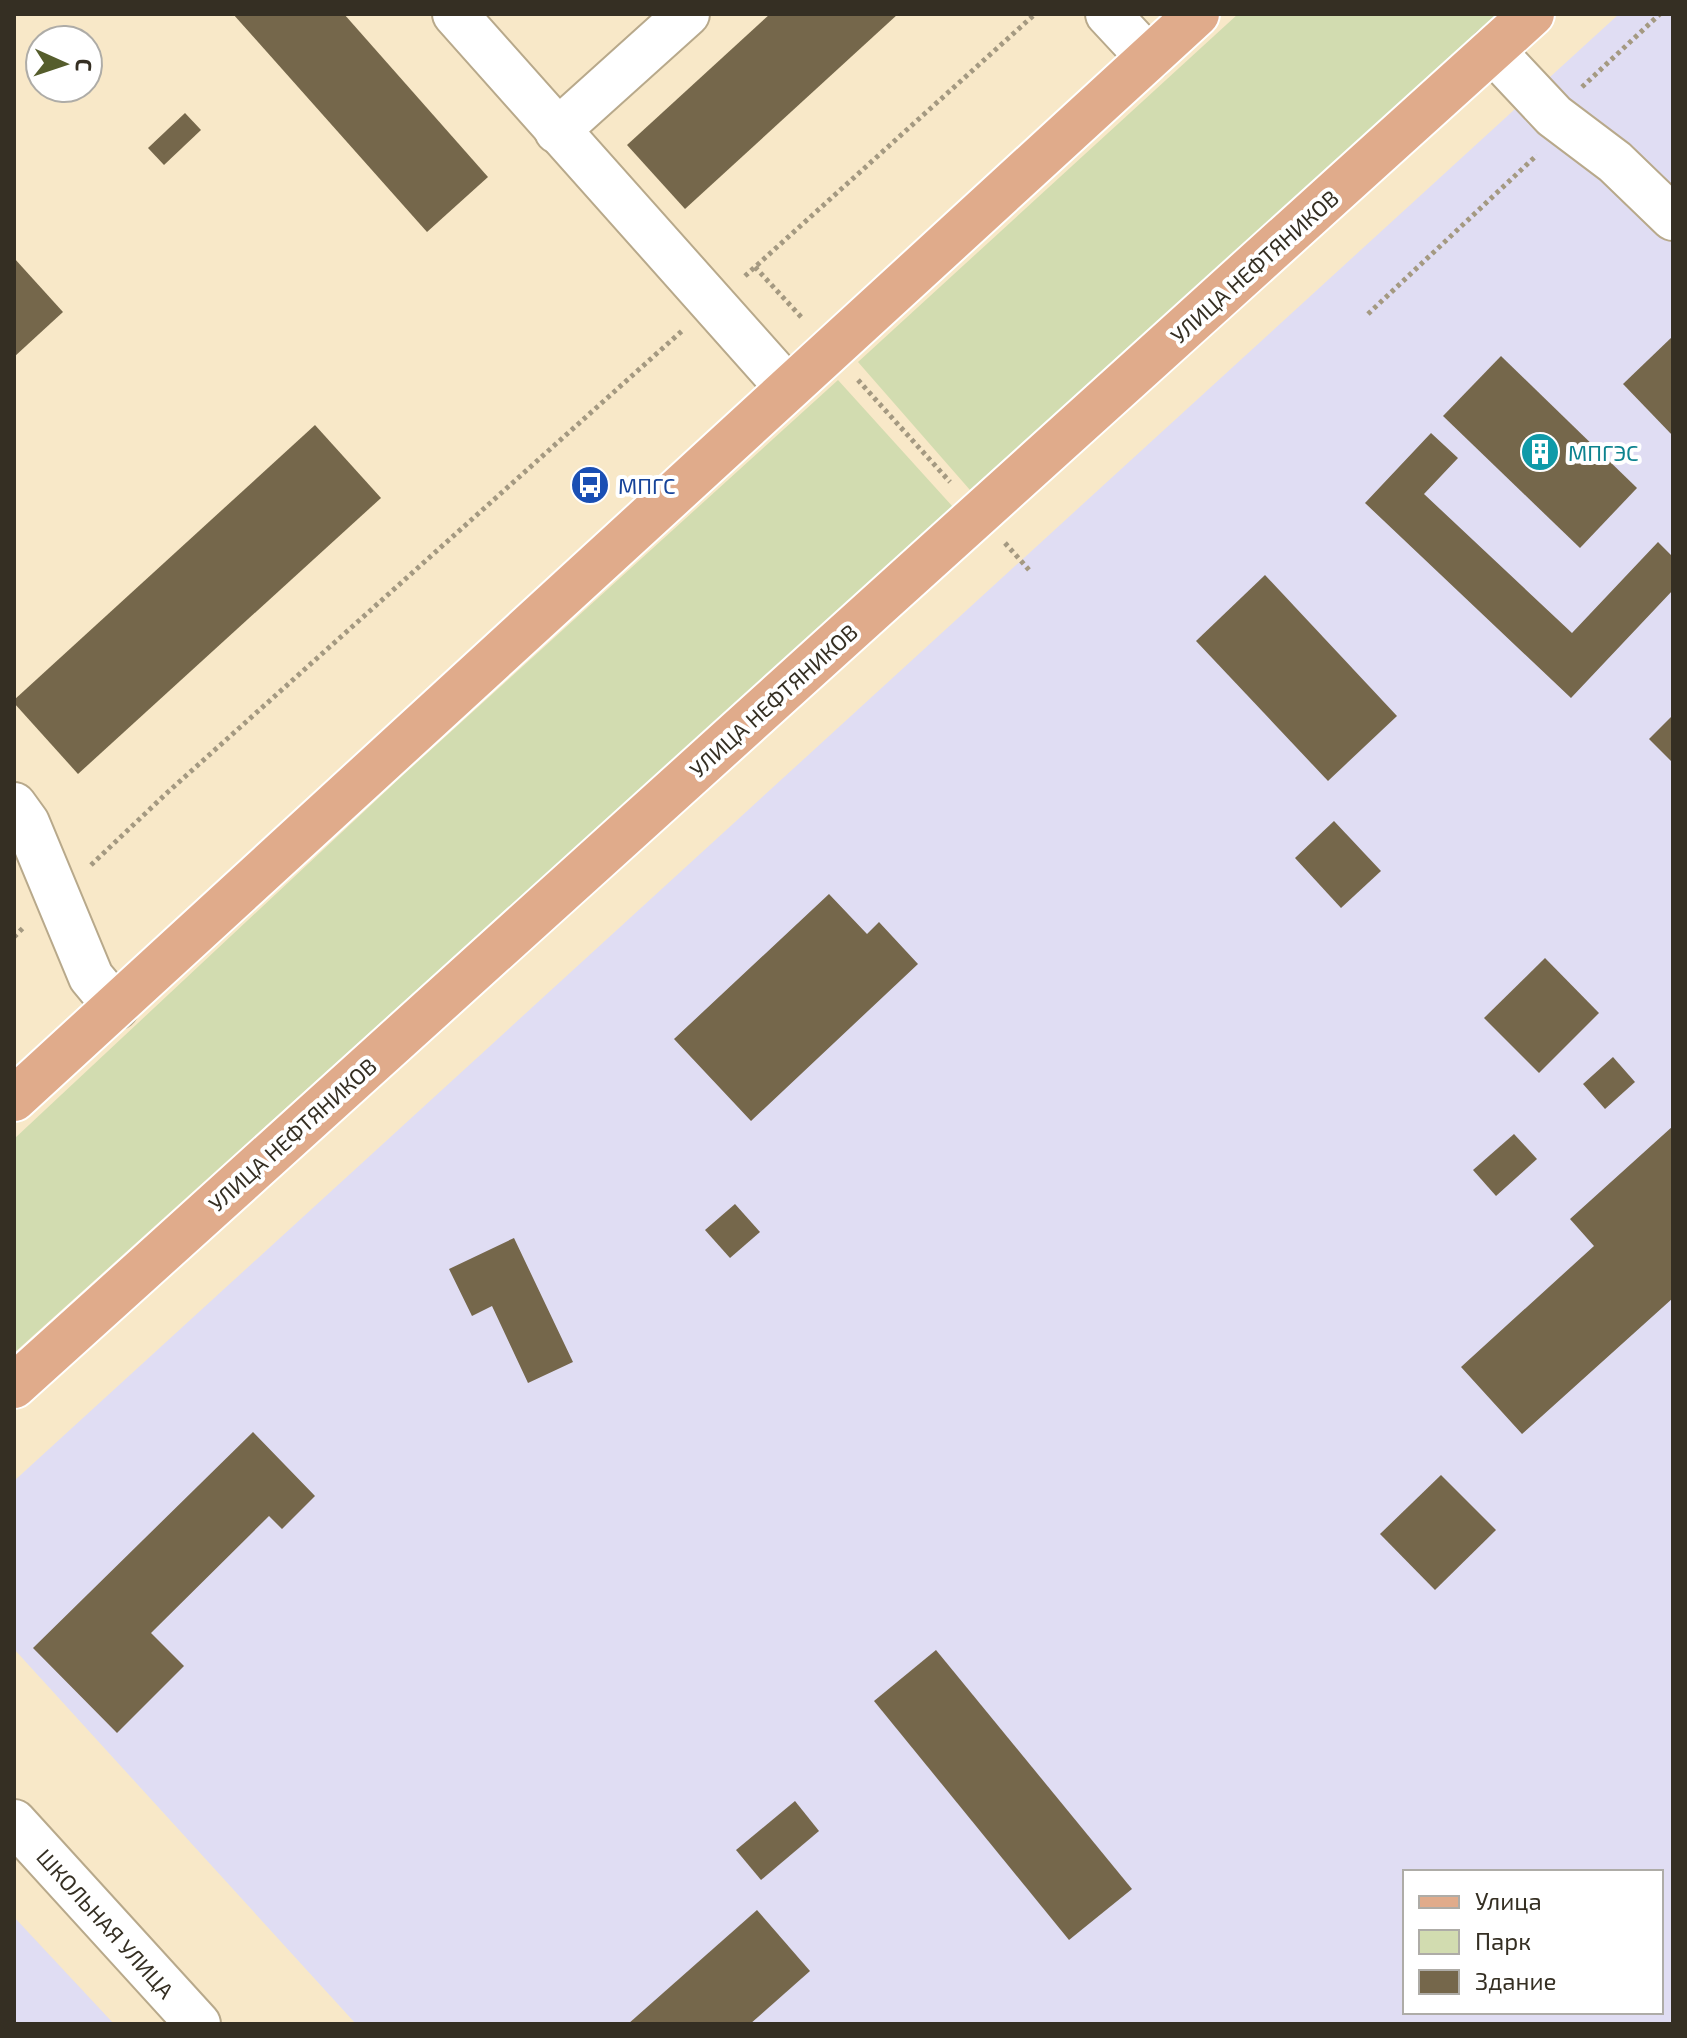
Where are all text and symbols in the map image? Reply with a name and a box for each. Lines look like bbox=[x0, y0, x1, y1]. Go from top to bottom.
north arrow bbox=[24, 24, 104, 104]
text: С bbox=[72, 58, 98, 72]
street label: УЛИЦА НЕФТЯНИКОВ bbox=[1165, 184, 1343, 348]
building icon: МПГЭС bbox=[1519, 431, 1561, 473]
place label: МПГЭС bbox=[1568, 439, 1639, 465]
bus stop icon: МПГС bbox=[569, 464, 611, 506]
place label: МПГС bbox=[618, 472, 676, 498]
street label: УЛИЦА НЕФТЯНИКОВ bbox=[684, 618, 862, 782]
street label: УЛИЦА НЕФТЯНИКОВ bbox=[203, 1052, 381, 1216]
street label: ШКОЛЬНАЯ УЛИЦА bbox=[32, 1843, 180, 2003]
legend bbox=[1403, 1870, 1663, 2014]
text: Улица bbox=[1475, 1886, 1542, 1915]
text: Парк bbox=[1475, 1926, 1531, 1955]
text: Здание bbox=[1475, 1966, 1557, 1995]

